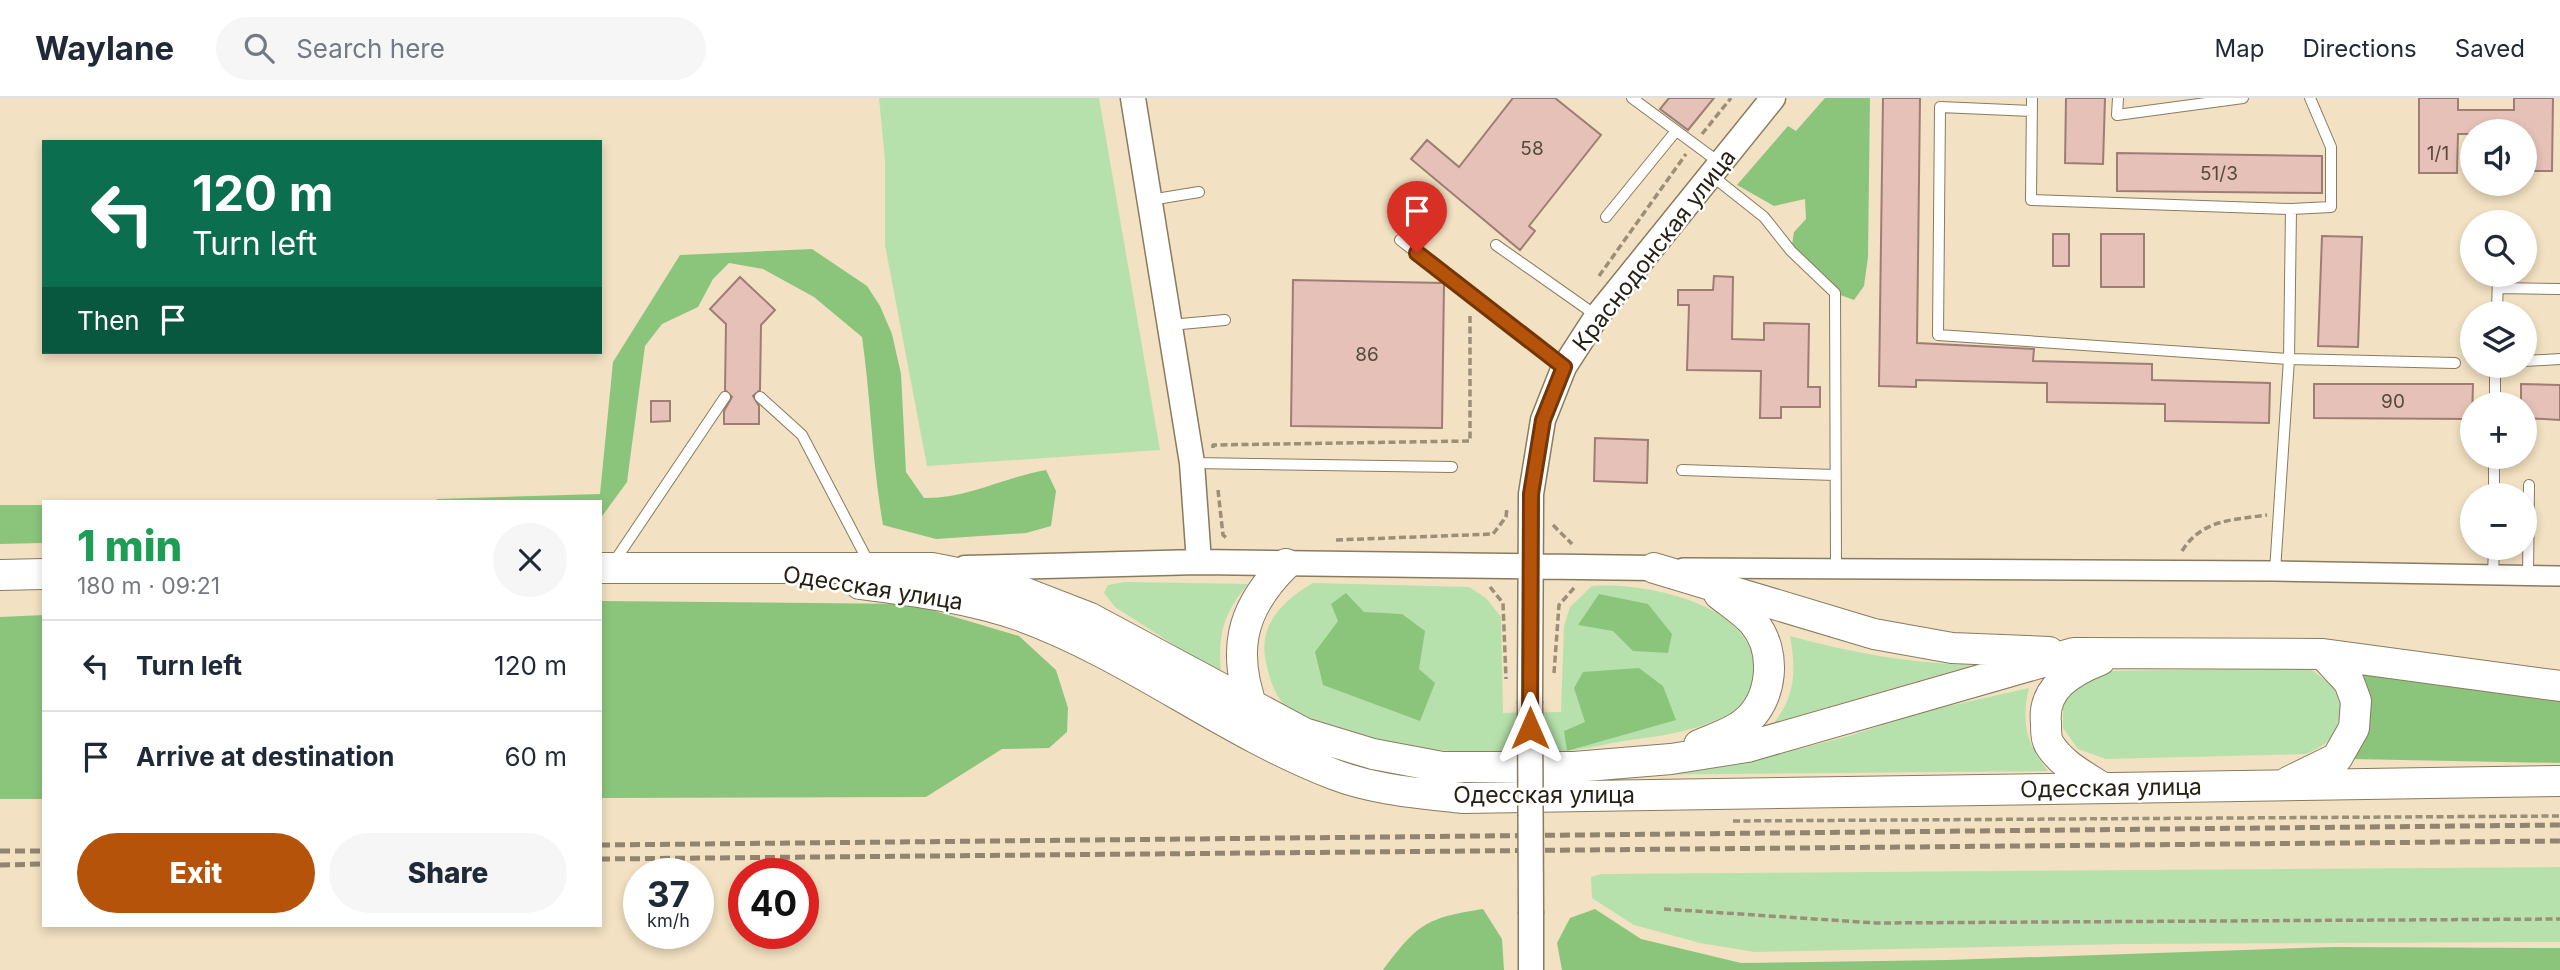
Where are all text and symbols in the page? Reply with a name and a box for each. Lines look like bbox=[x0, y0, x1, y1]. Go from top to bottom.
search box bbox=[216, 17, 706, 80]
text: Waylane bbox=[35, 28, 174, 68]
icon: search bbox=[240, 29, 278, 67]
text: Search here bbox=[296, 33, 445, 64]
text: Map bbox=[2215, 34, 2264, 63]
text: Directions bbox=[2302, 34, 2417, 63]
text: Saved bbox=[2455, 34, 2525, 63]
map controls bbox=[2460, 119, 2537, 560]
button: sound bbox=[2460, 119, 2537, 196]
house number: 58 bbox=[1520, 137, 1544, 160]
house number: 1/1 bbox=[2427, 142, 2449, 165]
street label: Краснодонская улица bbox=[1567, 144, 1741, 356]
house number: 51/3 bbox=[2200, 162, 2238, 185]
text: 120 m bbox=[192, 164, 333, 223]
icon: left bbox=[77, 168, 168, 259]
pin bbox=[1387, 181, 1447, 253]
icon: arrive bbox=[1398, 192, 1436, 230]
button: search bbox=[2460, 210, 2537, 287]
text: Turn left bbox=[192, 224, 317, 263]
icon: arrive bbox=[154, 301, 192, 339]
button: layers bbox=[2460, 301, 2537, 378]
text: Then bbox=[77, 305, 140, 336]
house number: 86 bbox=[1355, 343, 1379, 366]
house number: 90 bbox=[2381, 390, 2405, 413]
button: + bbox=[2460, 392, 2537, 469]
button: − bbox=[2460, 483, 2537, 560]
text: 1 min bbox=[77, 520, 182, 571]
button: close bbox=[493, 523, 567, 597]
street label: Одесская улица bbox=[781, 560, 965, 616]
text: 180 m · 09:21 bbox=[77, 572, 220, 600]
icon: left bbox=[77, 647, 115, 685]
text: Turn left bbox=[136, 650, 242, 681]
text: 120 m bbox=[494, 650, 567, 681]
position arrow bbox=[1493, 691, 1567, 765]
icon: arrive bbox=[77, 738, 115, 776]
text: Arrive at destination bbox=[136, 741, 395, 772]
text: 60 m bbox=[504, 741, 567, 772]
street label: Одесская улица bbox=[2020, 772, 2202, 804]
street label: Одесская улица bbox=[1453, 781, 1635, 809]
button: Exit bbox=[77, 833, 315, 913]
button: Share bbox=[329, 833, 567, 913]
speed limit sign: 40 bbox=[728, 858, 819, 949]
text: 37 bbox=[647, 873, 690, 915]
text: km/h bbox=[647, 910, 690, 931]

